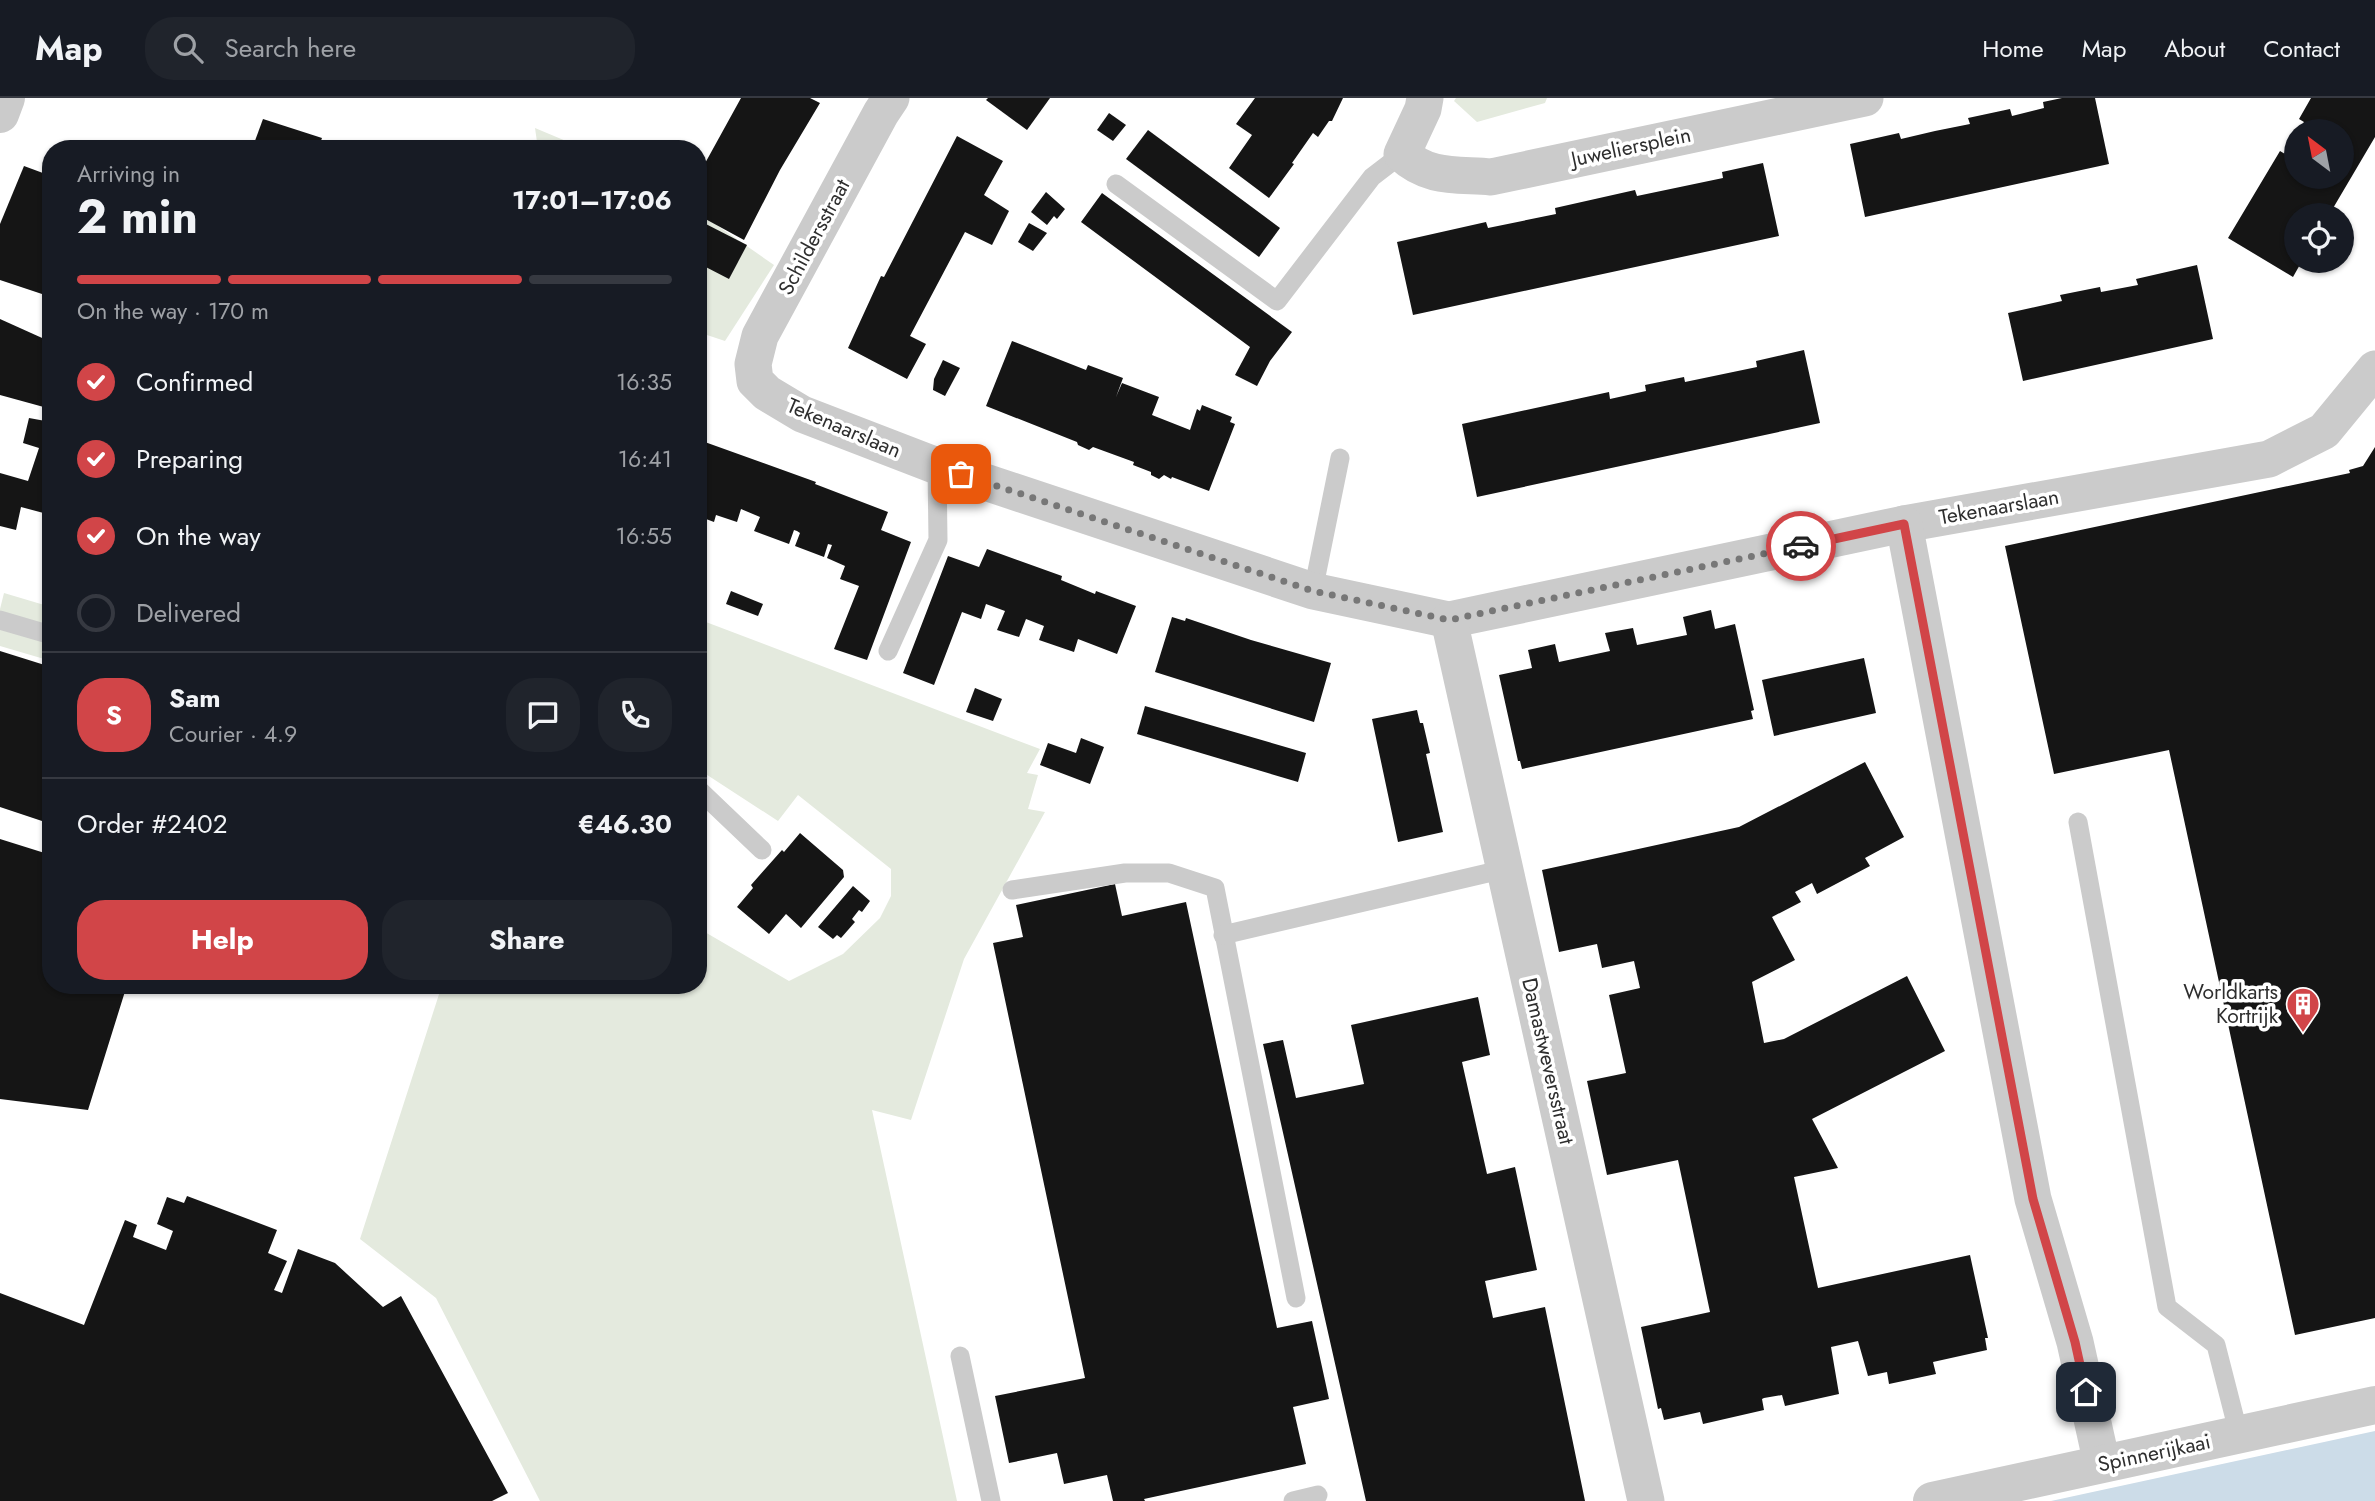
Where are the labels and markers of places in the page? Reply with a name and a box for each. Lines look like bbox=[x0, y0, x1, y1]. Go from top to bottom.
pin bbox=[931, 444, 991, 504]
place label: Worldkarts Kortrijk bbox=[2183, 977, 2279, 1031]
building icon: Worldkarts Kortrijk bbox=[2284, 985, 2322, 1034]
pin bbox=[2056, 1362, 2116, 1422]

